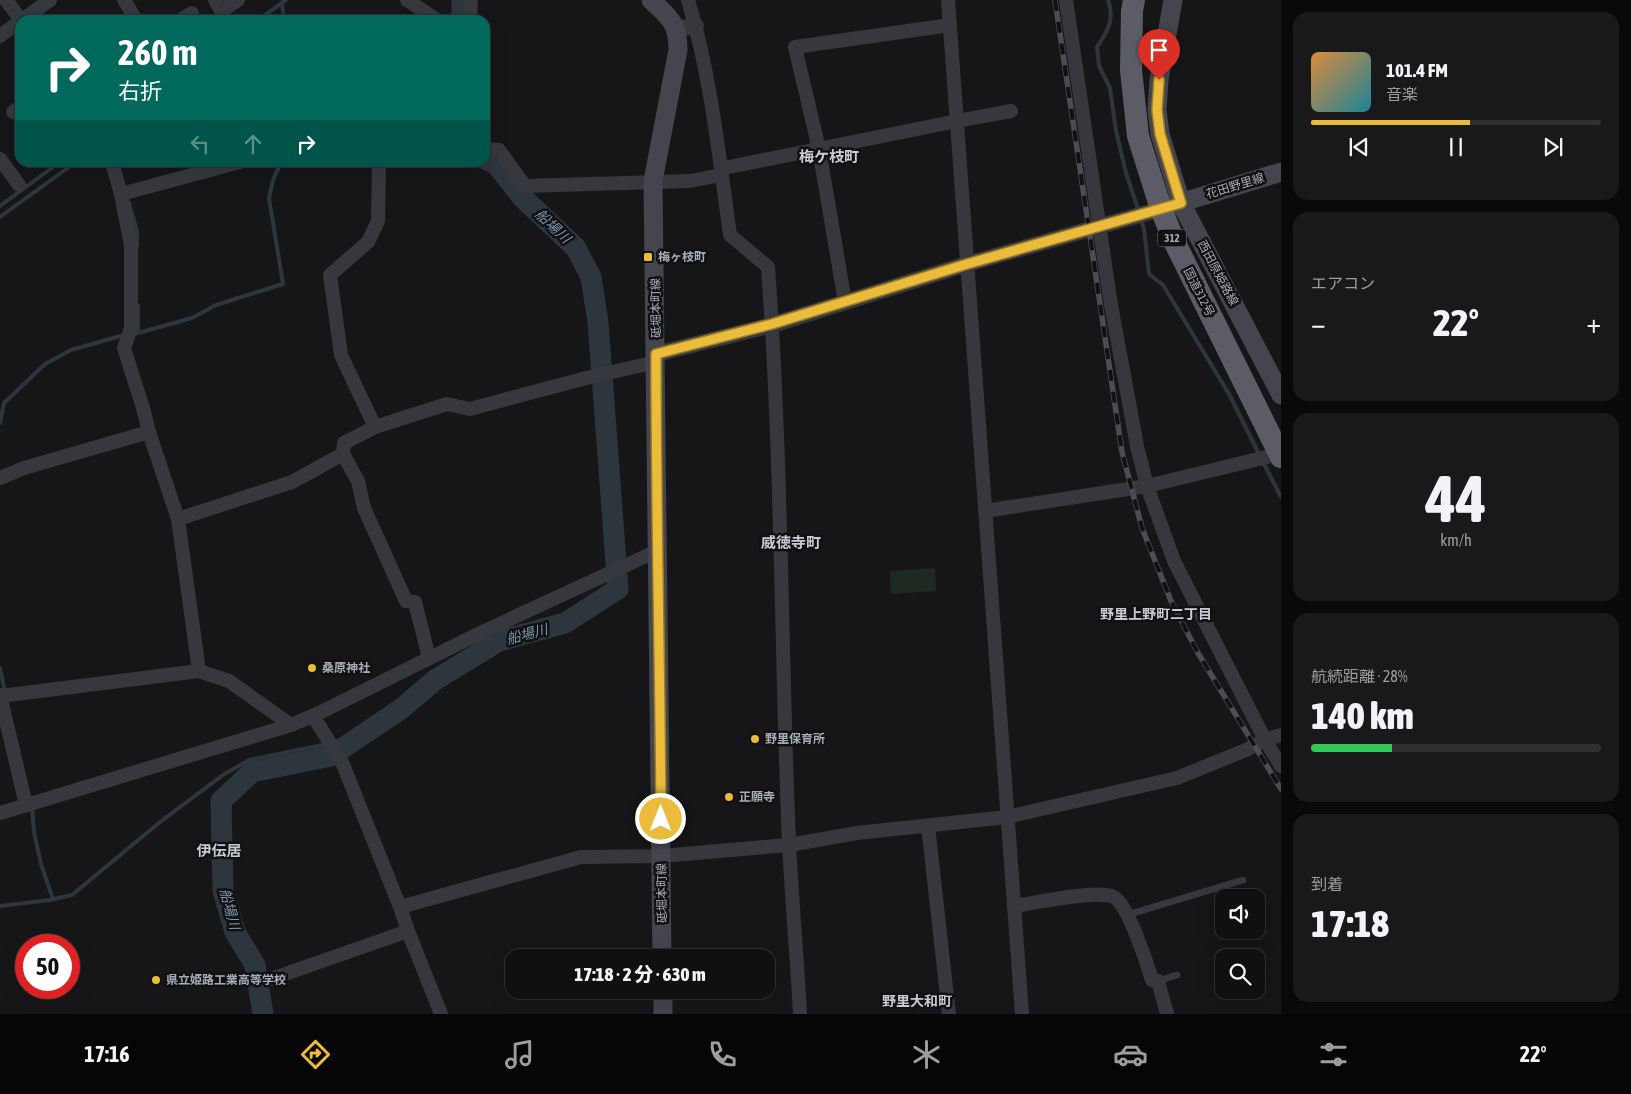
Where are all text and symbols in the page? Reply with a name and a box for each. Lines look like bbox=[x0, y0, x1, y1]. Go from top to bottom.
pin bbox=[1138, 29, 1180, 80]
text: 260 m bbox=[118, 32, 197, 72]
icon: right bbox=[35, 35, 100, 100]
icon: arrive bbox=[1145, 36, 1173, 64]
text: 101.4 FM bbox=[1386, 59, 1448, 81]
text: 右折 bbox=[118, 78, 162, 104]
text: 音楽 bbox=[1386, 85, 1418, 103]
icon: left bbox=[186, 130, 214, 158]
icon: ahead bbox=[239, 130, 267, 158]
icon: right bbox=[292, 130, 320, 158]
icon: previous bbox=[1345, 133, 1373, 161]
icon: pause bbox=[1442, 133, 1470, 161]
icon: next bbox=[1539, 133, 1567, 161]
district label: 梅ケ枝町 bbox=[799, 148, 859, 165]
street label: 花田野里線 bbox=[1204, 171, 1266, 201]
water label: 船場川 bbox=[532, 206, 575, 248]
road number: 312 bbox=[1158, 230, 1186, 247]
street label: 西田原姫路線 bbox=[1195, 238, 1241, 308]
place label: 梅ヶ枝町 bbox=[658, 250, 706, 264]
marker: 梅ヶ枝町 bbox=[642, 251, 654, 263]
street label: 国道312号 bbox=[1181, 265, 1217, 319]
text: エアコン bbox=[1311, 274, 1375, 292]
street label: 砥堀本町線 bbox=[648, 278, 664, 338]
text: 22° bbox=[1433, 301, 1479, 344]
text: − bbox=[1311, 307, 1326, 339]
text: + bbox=[1586, 307, 1601, 339]
text: 44 bbox=[1425, 461, 1487, 536]
text: km/h bbox=[1440, 531, 1472, 549]
district label: 威徳寺町 bbox=[761, 534, 821, 551]
district label: 野里上野町二丁目 bbox=[1100, 606, 1212, 622]
water label: 船場川 bbox=[505, 620, 551, 647]
place label: 桑原神社 bbox=[322, 661, 370, 675]
marker: 桑原神社 bbox=[306, 662, 318, 674]
text: 航続距離 · 28% bbox=[1311, 667, 1408, 685]
text: 140 km bbox=[1311, 694, 1414, 737]
place label: 野里保育所 bbox=[765, 732, 825, 746]
marker: 野里保育所 bbox=[749, 733, 761, 745]
place label: 正願寺 bbox=[739, 790, 775, 804]
marker: 正願寺 bbox=[723, 791, 735, 803]
position arrow bbox=[634, 792, 686, 844]
district label: 伊伝居 bbox=[196, 842, 242, 859]
street label: 砥堀本町線 bbox=[654, 863, 670, 923]
text: 到着 bbox=[1311, 875, 1343, 893]
water label: 船場川 bbox=[217, 887, 244, 933]
map controls bbox=[1215, 889, 1265, 999]
button: sound bbox=[1215, 889, 1265, 939]
text: 17:18 bbox=[1311, 902, 1389, 945]
speed limit sign: 50 bbox=[15, 934, 80, 999]
button: search bbox=[1215, 949, 1265, 999]
text: 17:18 · 2 分 · 630 m bbox=[574, 963, 706, 985]
place label: 県立姫路工業高等学校 bbox=[166, 973, 286, 987]
marker: 県立姫路工業高等学校 bbox=[150, 974, 162, 986]
district label: 野里大和町 bbox=[882, 993, 952, 1009]
icon: directions bbox=[298, 1037, 333, 1072]
icon: music bbox=[502, 1037, 537, 1072]
icon: phone bbox=[705, 1037, 740, 1072]
icon: climate bbox=[909, 1037, 944, 1072]
icon: car bbox=[1113, 1037, 1148, 1072]
icon: filters bbox=[1316, 1037, 1351, 1072]
text: 17:16 bbox=[84, 1041, 130, 1067]
text: 22° bbox=[1520, 1041, 1547, 1067]

